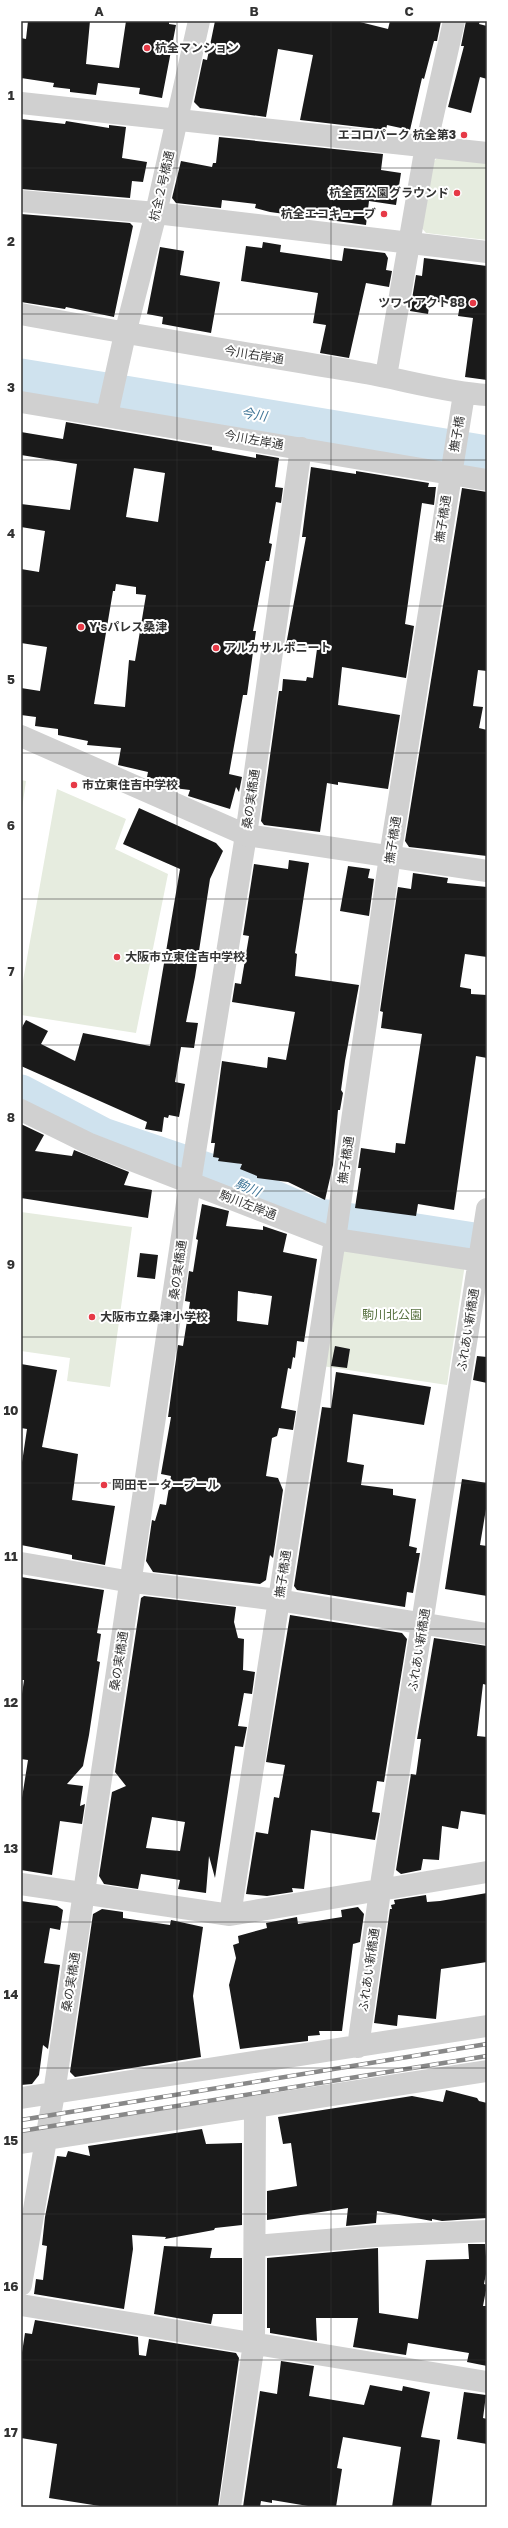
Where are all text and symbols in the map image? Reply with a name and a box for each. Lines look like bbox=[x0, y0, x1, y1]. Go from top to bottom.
text: A bbox=[94, 3, 104, 19]
text: B bbox=[249, 3, 259, 19]
text: C bbox=[404, 3, 414, 19]
place label: 杭全マンション bbox=[155, 40, 239, 55]
marker: 杭全マンション bbox=[142, 43, 152, 53]
text: 1 bbox=[8, 87, 15, 103]
place label: エコロパーク 杭全第3 bbox=[338, 127, 456, 142]
marker: エコロパーク 杭全第3 bbox=[459, 130, 469, 140]
street label: 杭全２号橋通 bbox=[146, 149, 177, 223]
place label: 杭全西公園グラウンド bbox=[329, 185, 449, 200]
marker: 杭全西公園グラウンド bbox=[452, 188, 462, 198]
place label: 杭全エコキューブ bbox=[281, 206, 376, 221]
marker: 杭全エコキューブ bbox=[379, 209, 389, 219]
text: 2 bbox=[7, 233, 15, 249]
place label: ツワイアクト88 bbox=[378, 295, 465, 310]
marker: ツワイアクト88 bbox=[468, 298, 478, 308]
street label: 今川右岸通 bbox=[223, 342, 285, 367]
text: 3 bbox=[7, 379, 15, 395]
water label: 今川 bbox=[240, 404, 270, 424]
street label: 撫子橋 bbox=[446, 415, 467, 453]
street label: 今川左岸通 bbox=[223, 427, 285, 452]
street label: 撫子橋通 bbox=[431, 494, 454, 544]
text: 4 bbox=[7, 525, 15, 541]
place label: Y'sパレス桑津 bbox=[89, 619, 167, 634]
marker: Y'sパレス桑津 bbox=[76, 622, 86, 632]
place label: アルカサルボニート bbox=[224, 640, 332, 655]
marker: アルカサルボニート bbox=[211, 643, 221, 653]
text: 5 bbox=[7, 671, 15, 687]
street label: 桑の実橋通 bbox=[239, 768, 262, 830]
place label: 市立東住吉中学校 bbox=[82, 777, 178, 792]
marker: 市立東住吉中学校 bbox=[69, 780, 79, 790]
street label: 撫子橋通 bbox=[381, 815, 404, 865]
text: 6 bbox=[7, 817, 15, 833]
place label: 大阪市立東住吉中学校 bbox=[125, 949, 245, 964]
marker: 大阪市立東住吉中学校 bbox=[112, 952, 122, 962]
text: 7 bbox=[7, 963, 15, 979]
text: 8 bbox=[7, 1109, 15, 1125]
street label: 撫子橋通 bbox=[335, 1135, 356, 1185]
water label: 駒川 bbox=[233, 1174, 265, 1200]
street label: 駒川左岸通 bbox=[217, 1187, 279, 1222]
street label: 桑の実橋通 bbox=[166, 1239, 189, 1301]
text: 9 bbox=[7, 1256, 15, 1272]
street label: ふれあい新橋通 bbox=[454, 1287, 481, 1373]
park label: 駒川北公園 bbox=[362, 1307, 422, 1322]
place label: 大阪市立桑津小学校 bbox=[100, 1309, 208, 1324]
marker: 大阪市立桑津小学校 bbox=[87, 1312, 97, 1322]
text: 10 bbox=[3, 1402, 19, 1418]
place label: 岡田モータープール bbox=[112, 1477, 219, 1492]
marker: 岡田モータープール bbox=[99, 1480, 109, 1490]
text: 11 bbox=[4, 1548, 18, 1564]
street label: 撫子橋通 bbox=[271, 1549, 294, 1599]
street label: ふれあい新橋通 bbox=[405, 1607, 432, 1693]
street label: 桑の実橋通 bbox=[106, 1630, 131, 1692]
text: 12 bbox=[4, 1694, 18, 1710]
text: 13 bbox=[4, 1840, 18, 1856]
street label: ふれあい新橋通 bbox=[355, 1927, 382, 2013]
street label: 桑の実橋通 bbox=[58, 1951, 83, 2013]
text: 14 bbox=[4, 1986, 18, 2002]
text: 15 bbox=[4, 2132, 18, 2148]
text: 16 bbox=[4, 2278, 18, 2294]
text: 17 bbox=[4, 2424, 18, 2440]

